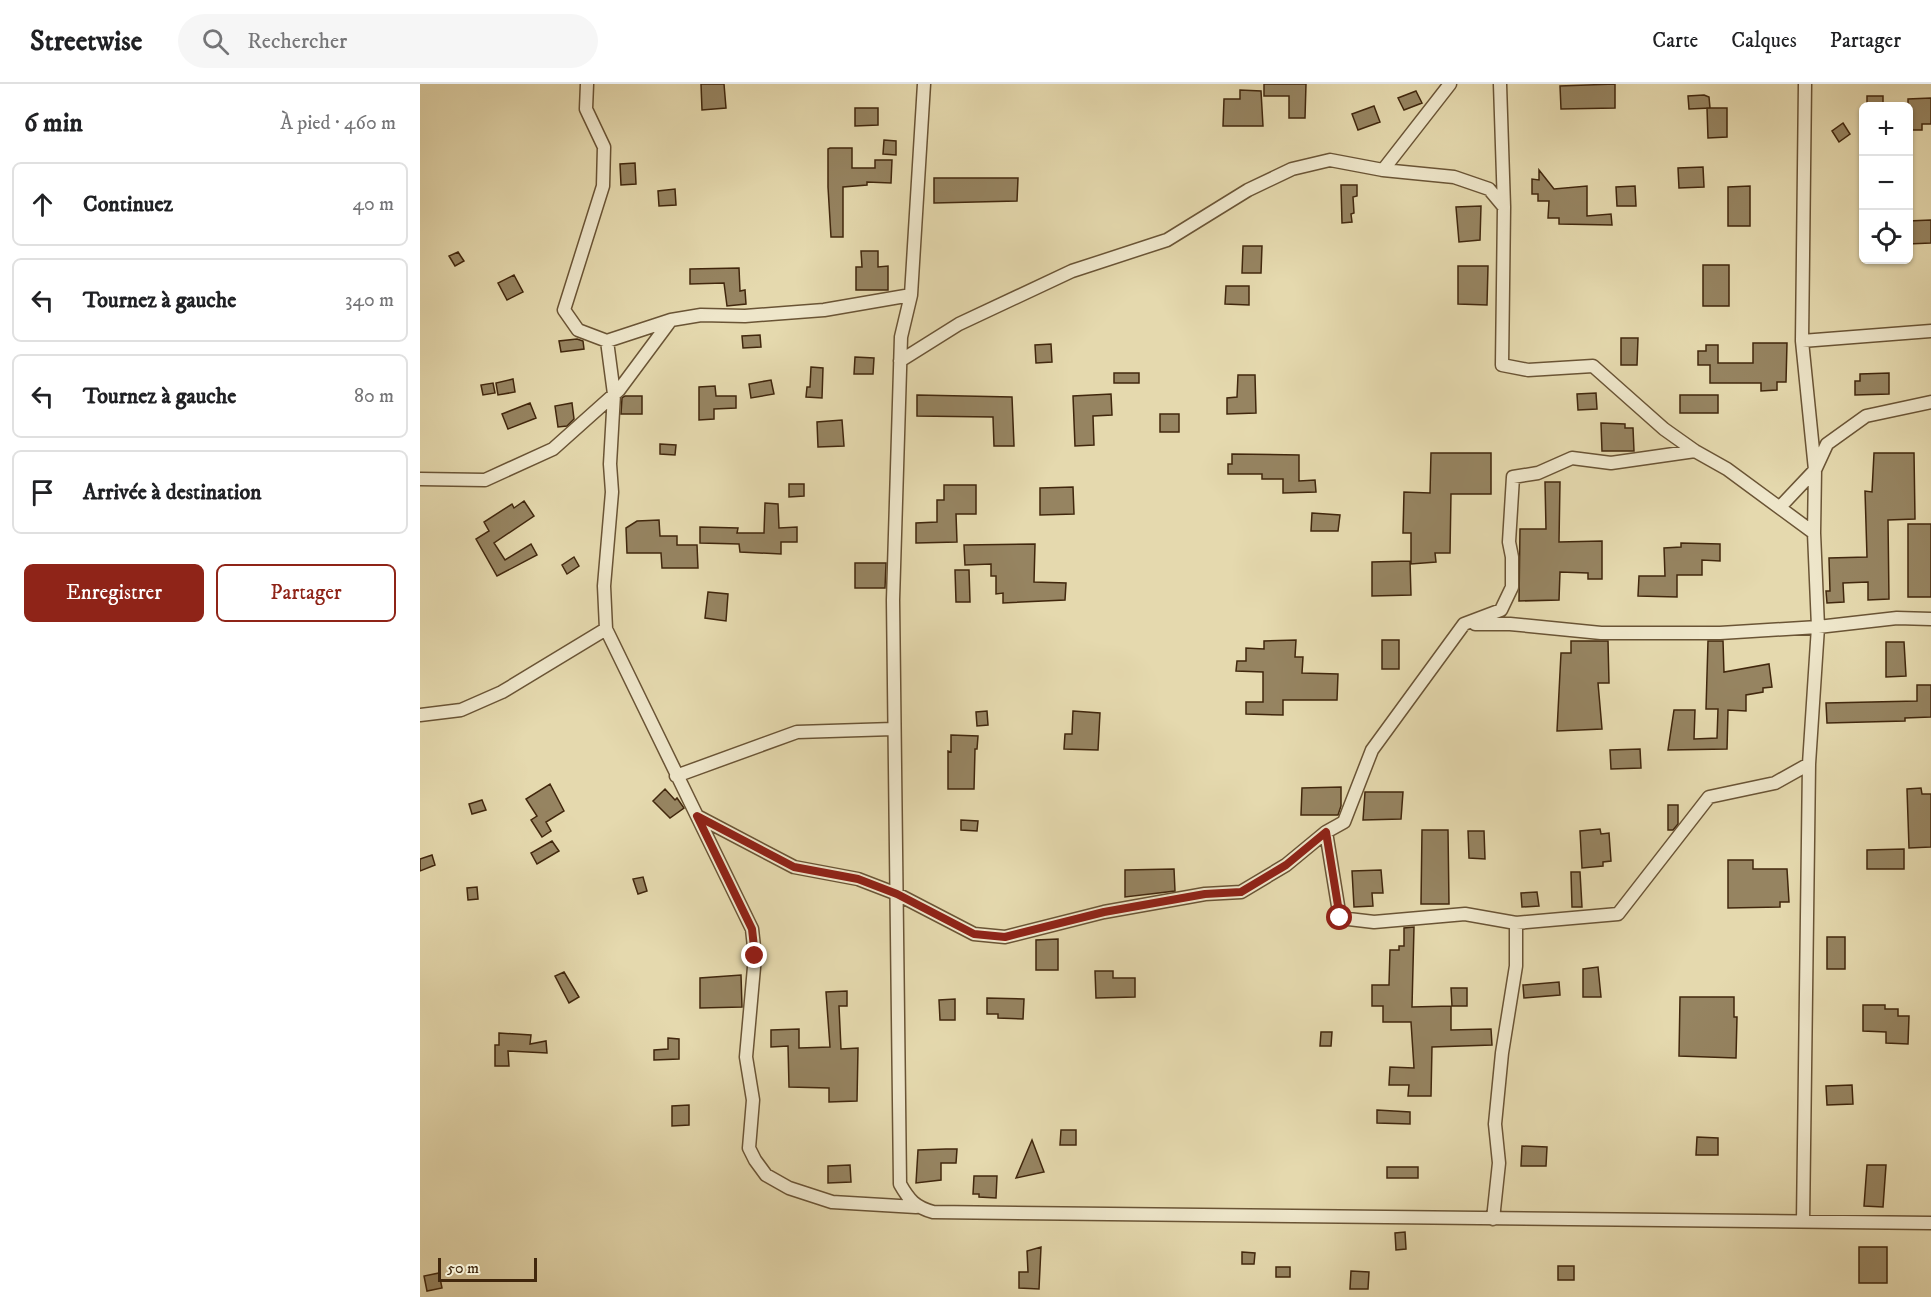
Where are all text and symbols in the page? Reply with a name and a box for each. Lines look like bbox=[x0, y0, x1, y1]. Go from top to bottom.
search box bbox=[178, 14, 598, 68]
text: Streetwise bbox=[30, 24, 142, 59]
icon: search bbox=[199, 25, 232, 58]
text: Rechercher bbox=[247, 28, 347, 55]
text: Carte bbox=[1652, 28, 1698, 54]
text: Calques bbox=[1731, 28, 1797, 54]
text: Partager bbox=[1830, 28, 1901, 54]
map controls bbox=[1859, 102, 1913, 264]
button: + bbox=[1859, 102, 1913, 156]
text: 6 min bbox=[24, 107, 83, 140]
text: À pied · 460 m bbox=[280, 111, 396, 136]
button: − bbox=[1859, 156, 1913, 210]
icon: ahead bbox=[26, 188, 59, 221]
text: Continuez bbox=[83, 191, 173, 218]
text: 40 m bbox=[352, 192, 394, 217]
button: locate bbox=[1859, 210, 1913, 264]
icon: left bbox=[26, 284, 59, 317]
text: Tournez à gauche bbox=[83, 287, 236, 314]
text: 340 m bbox=[345, 288, 394, 313]
icon: left bbox=[26, 380, 59, 413]
text: Tournez à gauche bbox=[83, 383, 236, 410]
text: 80 m bbox=[354, 384, 394, 409]
icon: arrive bbox=[26, 476, 59, 509]
text: Arrivée à destination bbox=[83, 479, 262, 506]
button: Enregistrer bbox=[24, 564, 204, 622]
button: Partager bbox=[216, 564, 396, 622]
route start bbox=[1326, 904, 1352, 930]
route end bbox=[741, 942, 767, 968]
scale bar bbox=[438, 1255, 537, 1282]
text: 50 m bbox=[447, 1258, 479, 1278]

